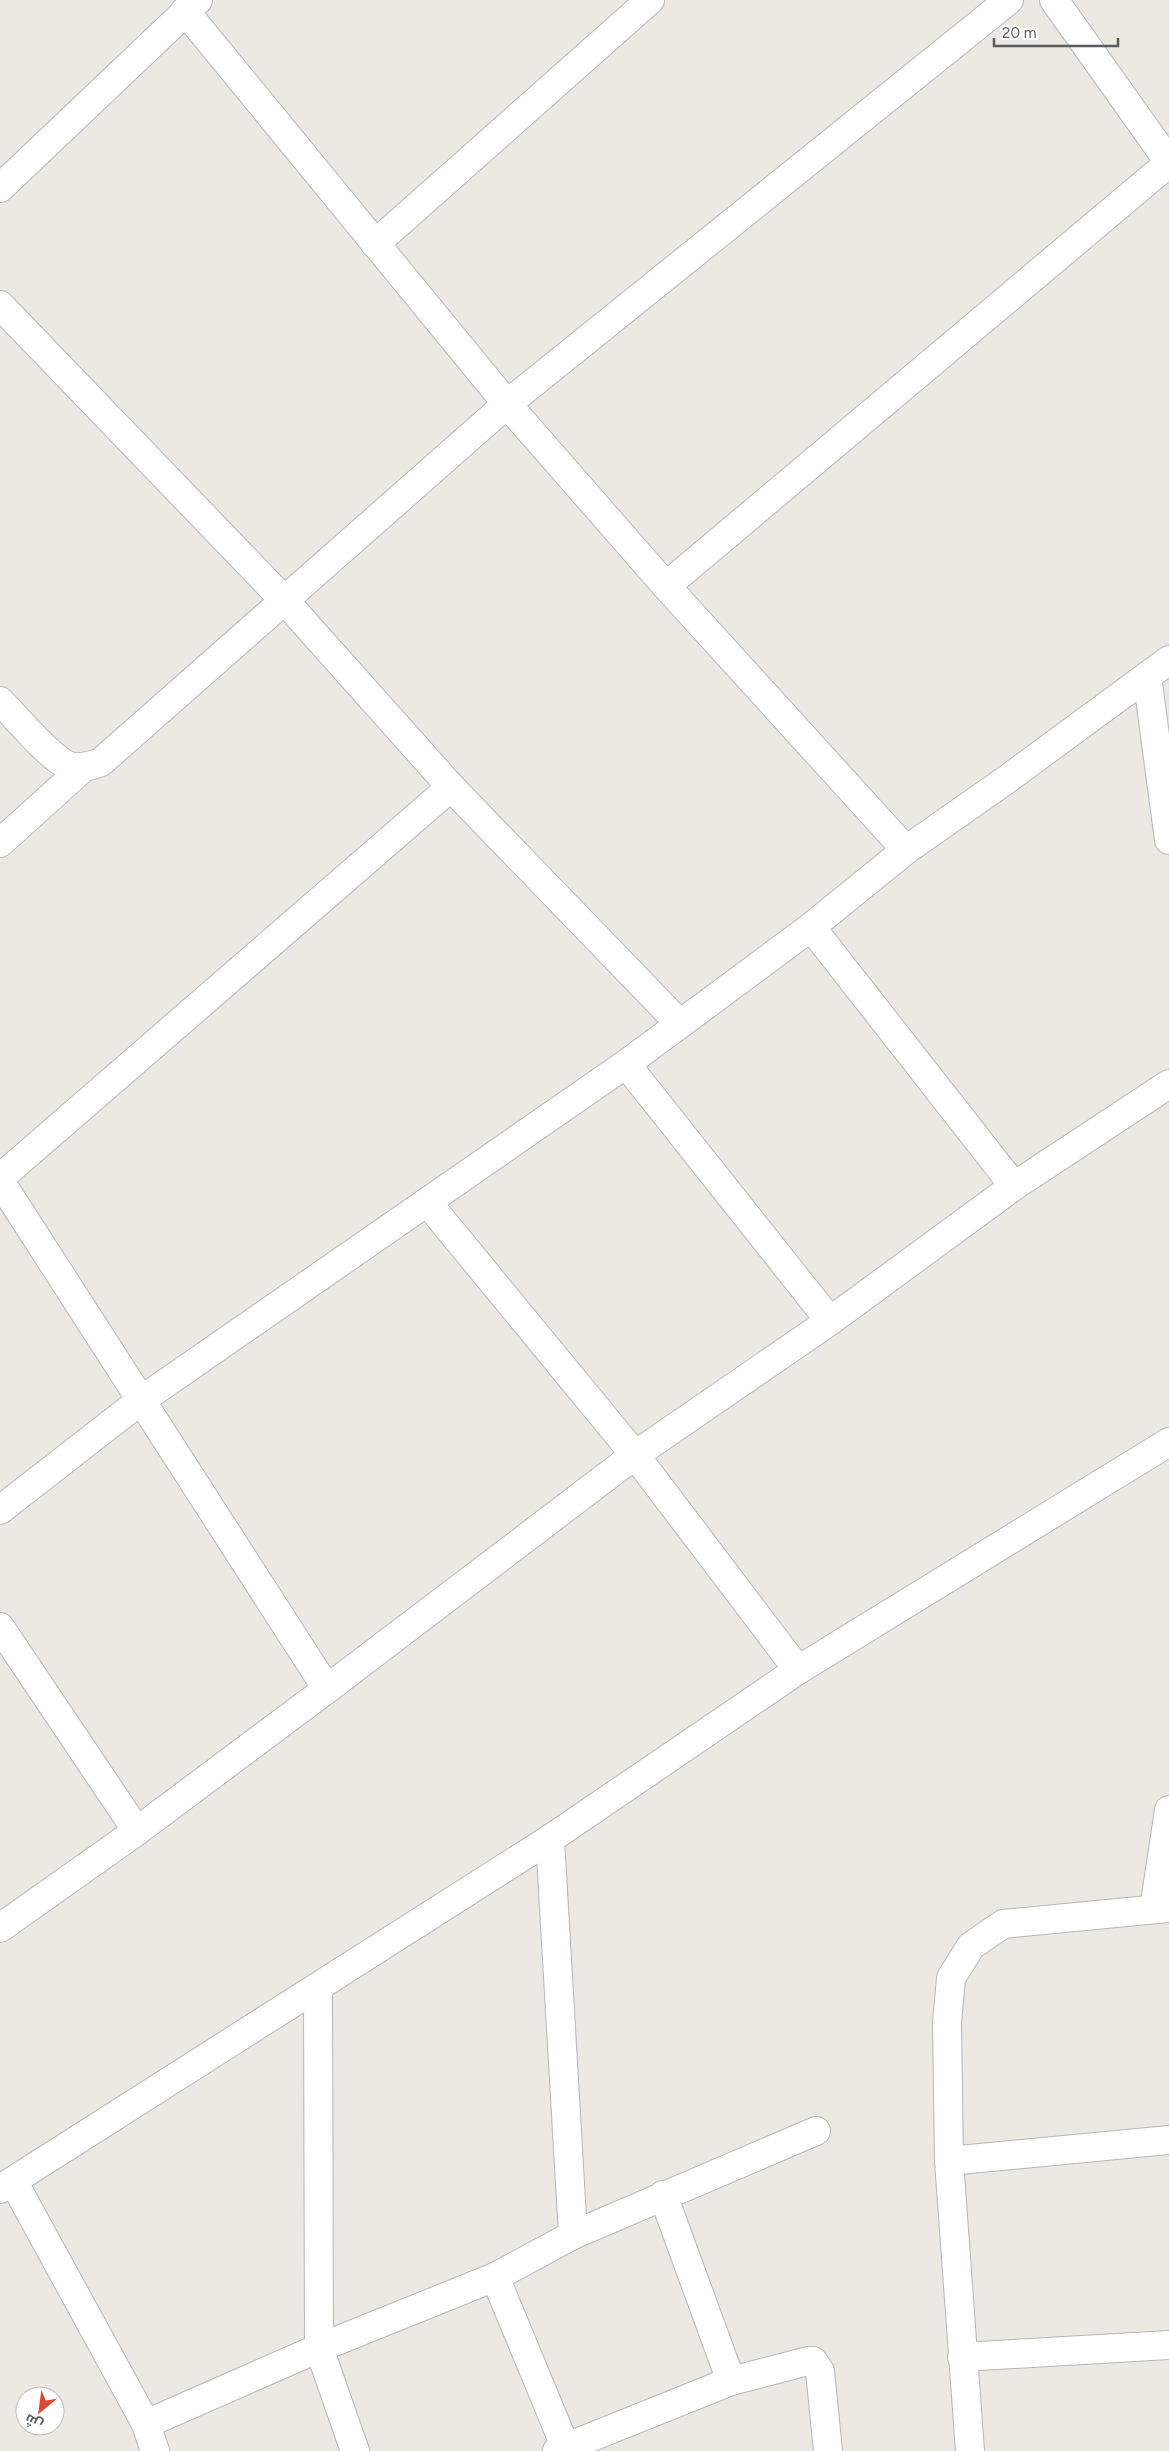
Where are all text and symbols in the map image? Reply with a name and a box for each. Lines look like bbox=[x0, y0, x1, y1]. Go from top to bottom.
scale bar bbox=[994, 15, 1118, 47]
text: 20 m bbox=[1002, 24, 1036, 42]
north arrow bbox=[15, 2386, 65, 2436]
text: ش bbox=[22, 2410, 46, 2434]

